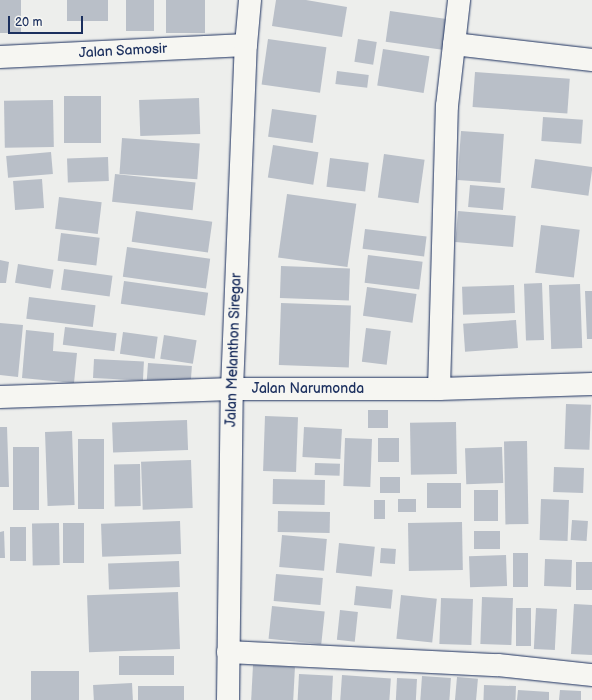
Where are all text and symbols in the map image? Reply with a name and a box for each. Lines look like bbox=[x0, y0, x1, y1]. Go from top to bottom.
scale bar bbox=[10, 8, 85, 34]
text: 20 m bbox=[15, 15, 42, 30]
street label: Jalan Samosir bbox=[78, 40, 168, 62]
street label: Jalan Melanthon Siregar bbox=[223, 273, 245, 427]
street label: Jalan Narumonda bbox=[252, 381, 364, 397]

